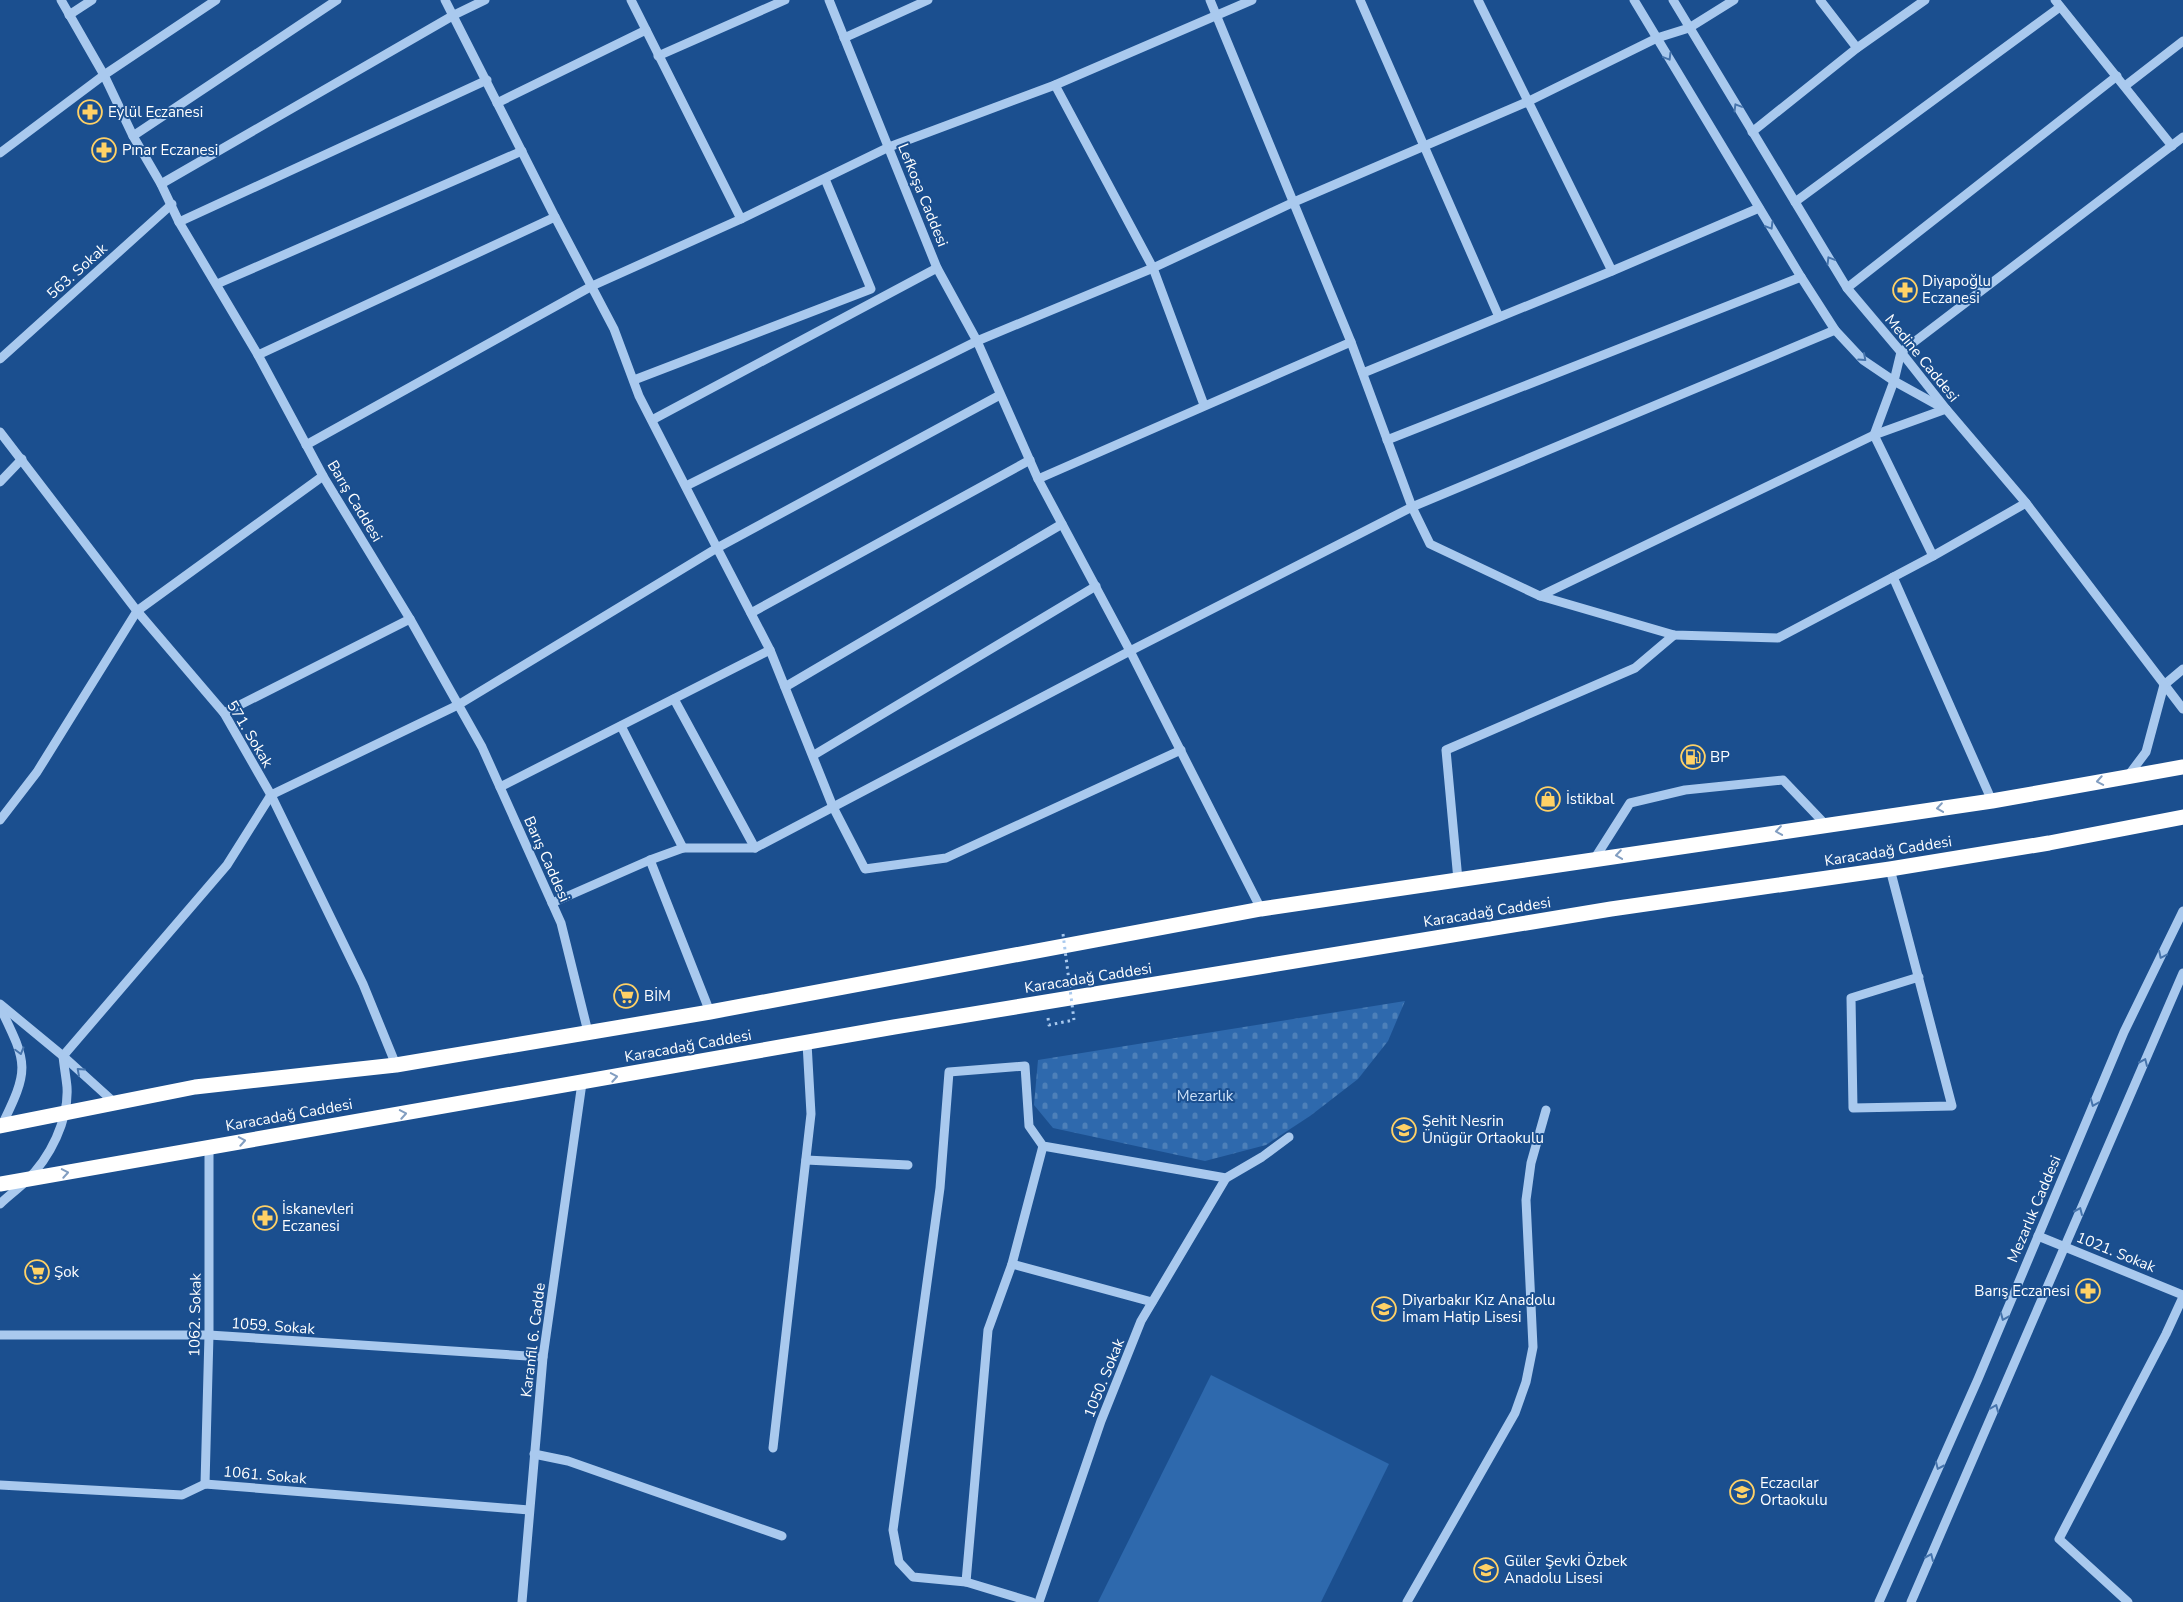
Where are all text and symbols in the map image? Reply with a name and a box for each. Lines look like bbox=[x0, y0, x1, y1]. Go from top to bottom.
one-way arrow bbox=[1662, 51, 1672, 60]
pharmacy icon: Eylül Eczanesi bbox=[77, 99, 103, 125]
place label: Eylül Eczanesi bbox=[108, 102, 203, 122]
one-way arrow bbox=[1733, 103, 1743, 112]
pharmacy icon: Pınar Eczanesi bbox=[91, 137, 117, 163]
place label: Pınar Eczanesi bbox=[122, 140, 218, 160]
street label: Lefkoşa Caddesi bbox=[893, 140, 953, 250]
one-way arrow bbox=[1764, 220, 1774, 229]
street label: 563. Sokak bbox=[43, 238, 112, 303]
one-way arrow bbox=[1827, 257, 1837, 266]
place label: Diyapoğlu Eczanesi bbox=[1922, 271, 1991, 308]
pharmacy icon: Diyapoğlu Eczanesi bbox=[1892, 277, 1918, 303]
street label: Medine Caddesi bbox=[1880, 310, 1964, 406]
one-way arrow bbox=[1857, 353, 1866, 362]
street label: Barış Caddesi bbox=[323, 456, 387, 546]
street label: 571. Sokak bbox=[222, 697, 278, 772]
fuel station icon: BP bbox=[1680, 744, 1706, 770]
place label: BP bbox=[1710, 747, 1730, 767]
one-way arrow bbox=[2096, 776, 2105, 786]
shop icon: İstikbal bbox=[1535, 786, 1561, 812]
place label: İstikbal bbox=[1566, 789, 1615, 809]
one-way arrow bbox=[1936, 802, 1944, 813]
street label: Barış Caddesi bbox=[519, 813, 575, 905]
one-way arrow bbox=[1775, 825, 1783, 836]
street label: Karacadağ Caddesi bbox=[1823, 831, 1953, 871]
one-way arrow bbox=[1614, 849, 1623, 859]
street label: Karacadağ Caddesi bbox=[1422, 892, 1552, 932]
one-way arrow bbox=[2157, 950, 2168, 959]
street label: Karacadağ Caddesi bbox=[1023, 958, 1153, 998]
supermarket icon: BİM bbox=[613, 983, 639, 1009]
place label: BİM bbox=[644, 986, 671, 1006]
street label: Karacadağ Caddesi bbox=[623, 1025, 753, 1067]
one-way arrow bbox=[14, 1047, 25, 1055]
one-way arrow bbox=[2138, 1058, 2149, 1067]
one-way arrow bbox=[76, 1068, 85, 1077]
one-way arrow bbox=[610, 1073, 619, 1083]
park label: Mezarlık bbox=[1177, 1086, 1234, 1106]
street label: Karacadağ Caddesi bbox=[224, 1094, 354, 1136]
one-way arrow bbox=[2090, 1098, 2100, 1107]
one-way arrow bbox=[398, 1109, 407, 1119]
place label: Şehit Nesrin Ünügür Ortaokulu bbox=[1422, 1111, 1544, 1148]
school or university icon: Şehit Nesrin Ünügür Ortaokulu bbox=[1391, 1117, 1417, 1143]
one-way arrow bbox=[238, 1137, 247, 1147]
street label: Mezarlık Caddesi bbox=[2002, 1153, 2066, 1265]
one-way arrow bbox=[61, 1169, 70, 1179]
place label: İskanevleri Eczanesi bbox=[282, 1199, 354, 1236]
pharmacy icon: İskanevleri Eczanesi bbox=[252, 1205, 278, 1231]
one-way arrow bbox=[2073, 1207, 2084, 1216]
street label: 1021. Sokak bbox=[2073, 1227, 2159, 1277]
supermarket icon: Şok bbox=[24, 1259, 50, 1285]
place label: Şok bbox=[54, 1262, 80, 1282]
street label: 1062. Sokak bbox=[184, 1272, 206, 1357]
pharmacy icon: Barış Eczanesi bbox=[2075, 1278, 2101, 1304]
place label: Barış Eczanesi bbox=[1974, 1281, 2070, 1301]
street label: Karanfil 6. Cadde bbox=[516, 1282, 550, 1398]
place label: Diyarbakır Kız Anadolu İmam Hatip Lisesi bbox=[1402, 1290, 1555, 1327]
school or university icon: Diyarbakır Kız Anadolu İmam Hatip Lisesi bbox=[1371, 1296, 1397, 1322]
one-way arrow bbox=[1999, 1312, 2010, 1321]
street label: 1059. Sokak bbox=[231, 1313, 316, 1339]
street label: 1050. Sokak bbox=[1079, 1335, 1129, 1421]
one-way arrow bbox=[1988, 1404, 1999, 1413]
street label: 1061. Sokak bbox=[222, 1461, 308, 1489]
one-way arrow bbox=[1935, 1461, 1946, 1470]
place label: Eczacılar Ortaokulu bbox=[1760, 1473, 1828, 1510]
school or university icon: Eczacılar Ortaokulu bbox=[1729, 1479, 1755, 1505]
place label: Güler Şevki Özbek Anadolu Lisesi bbox=[1504, 1551, 1628, 1588]
one-way arrow bbox=[1924, 1553, 1935, 1562]
school or university icon: Güler Şevki Özbek Anadolu Lisesi bbox=[1473, 1557, 1499, 1583]

